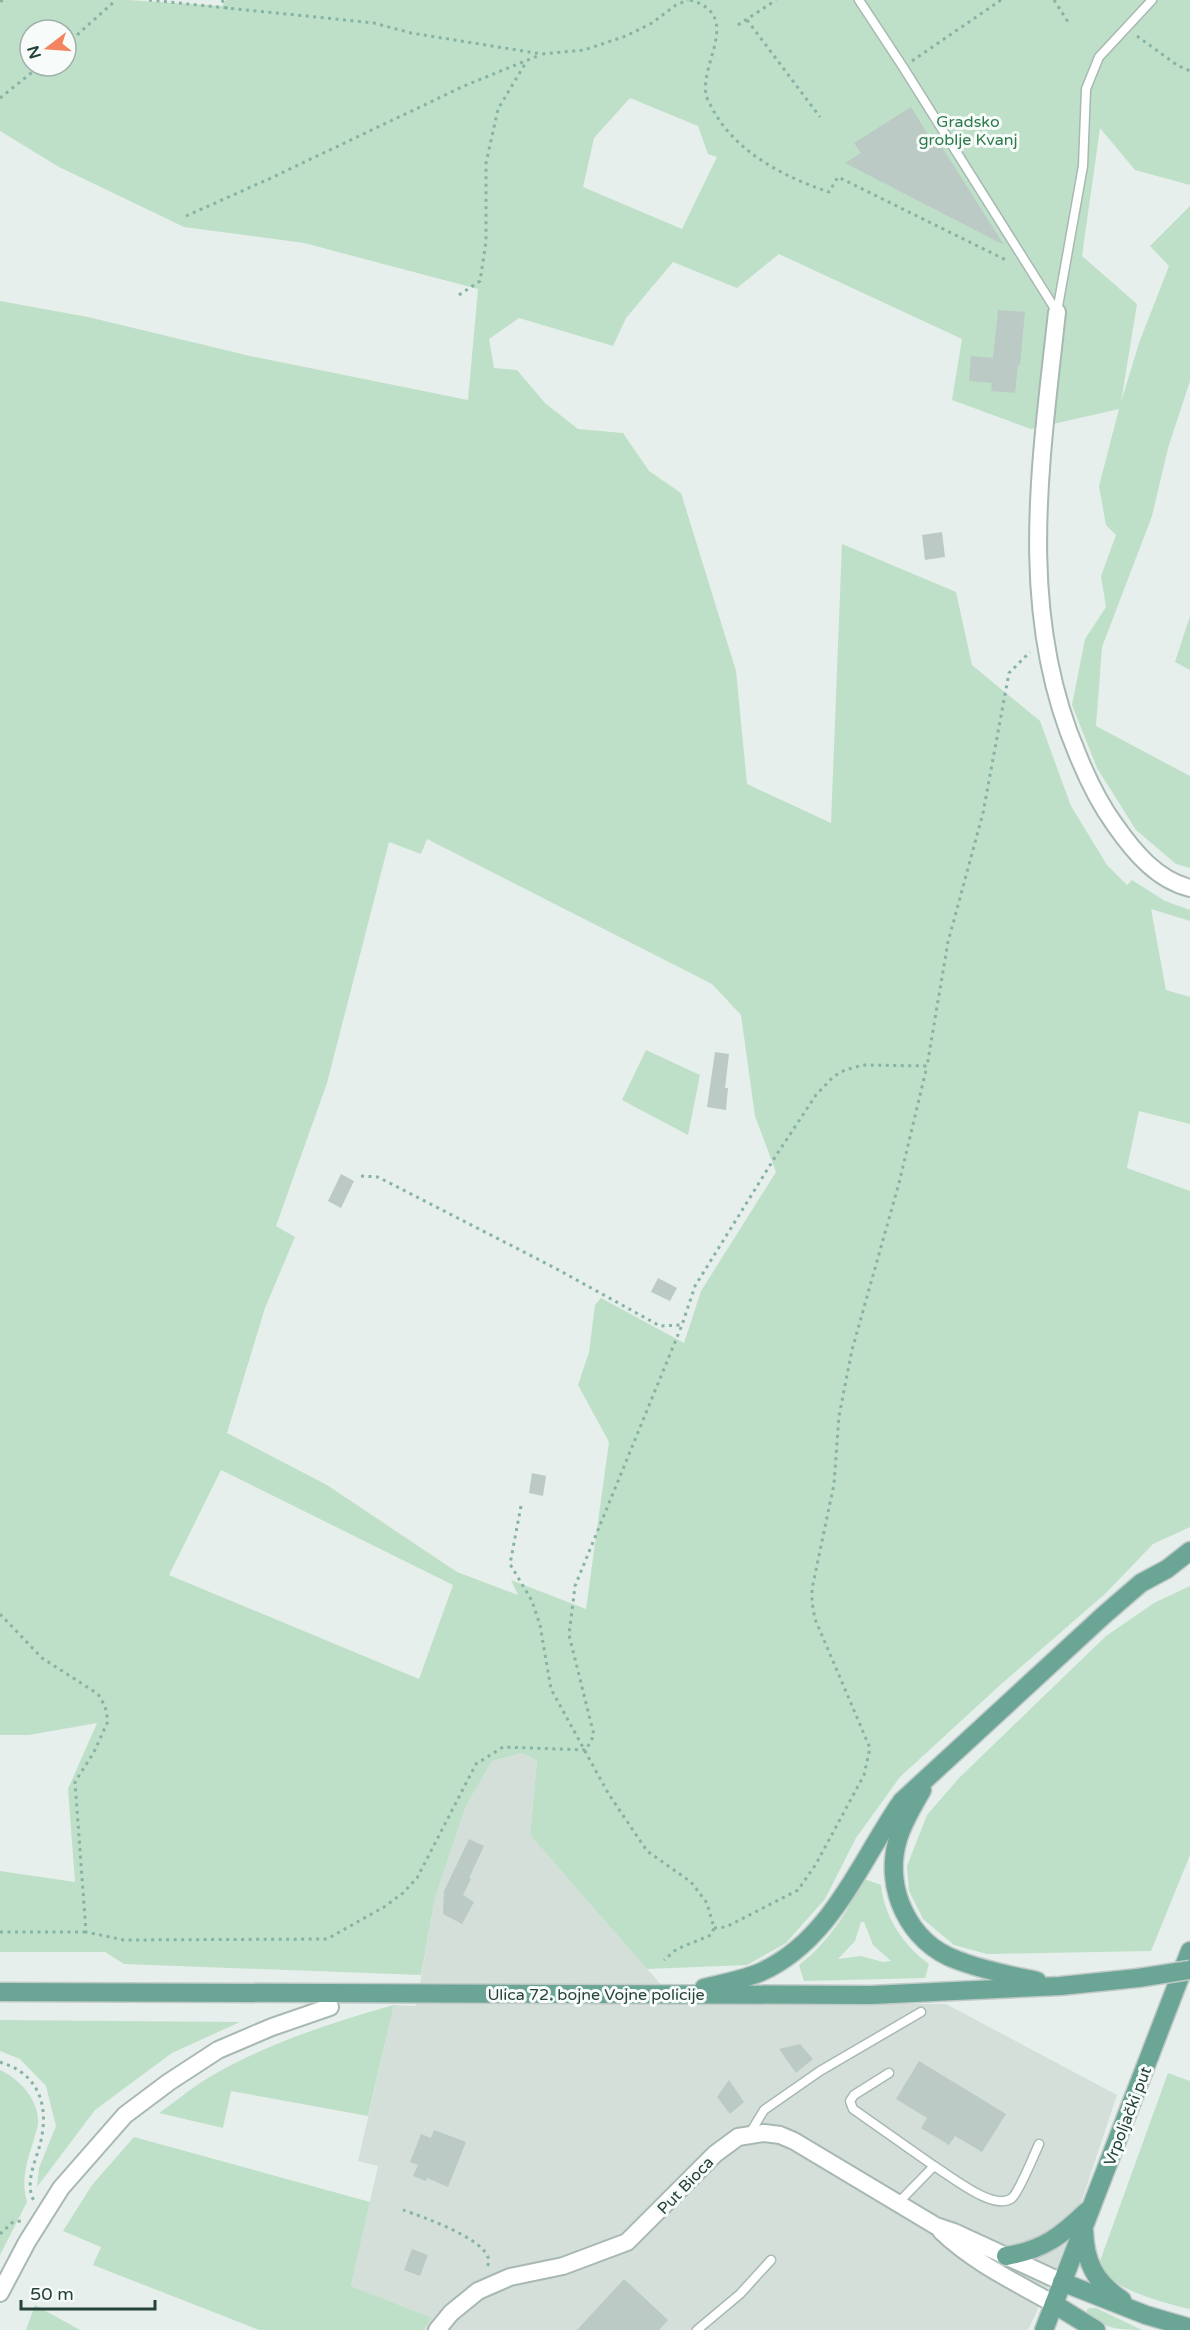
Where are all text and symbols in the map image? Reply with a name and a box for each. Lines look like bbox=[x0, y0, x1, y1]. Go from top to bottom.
north arrow bbox=[18, 18, 78, 78]
text: N bbox=[23, 43, 46, 61]
park label: Gradsko groblje Kvanj bbox=[919, 112, 1017, 150]
street label: Ulica 72. bojne Vojne policije bbox=[487, 1985, 705, 2005]
street label: Vrpoljački put bbox=[1100, 2064, 1156, 2169]
street label: Put Bioca bbox=[653, 2153, 718, 2219]
scale bar bbox=[21, 2273, 154, 2311]
text: 50 m bbox=[30, 2283, 74, 2305]

